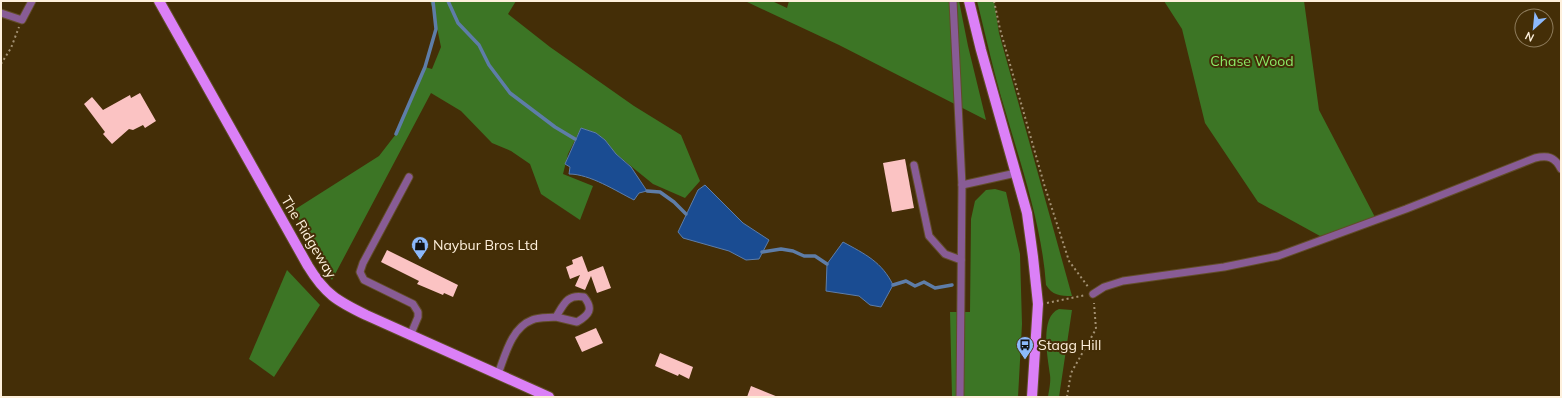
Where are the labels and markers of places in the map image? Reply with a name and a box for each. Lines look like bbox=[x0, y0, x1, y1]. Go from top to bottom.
shop icon: Naybur Bros Ltd bbox=[410, 235, 430, 260]
place label: Naybur Bros Ltd bbox=[433, 236, 538, 254]
bus stop icon: Stagg Hill bbox=[1015, 335, 1035, 360]
place label: Stagg Hill bbox=[1038, 336, 1101, 354]

